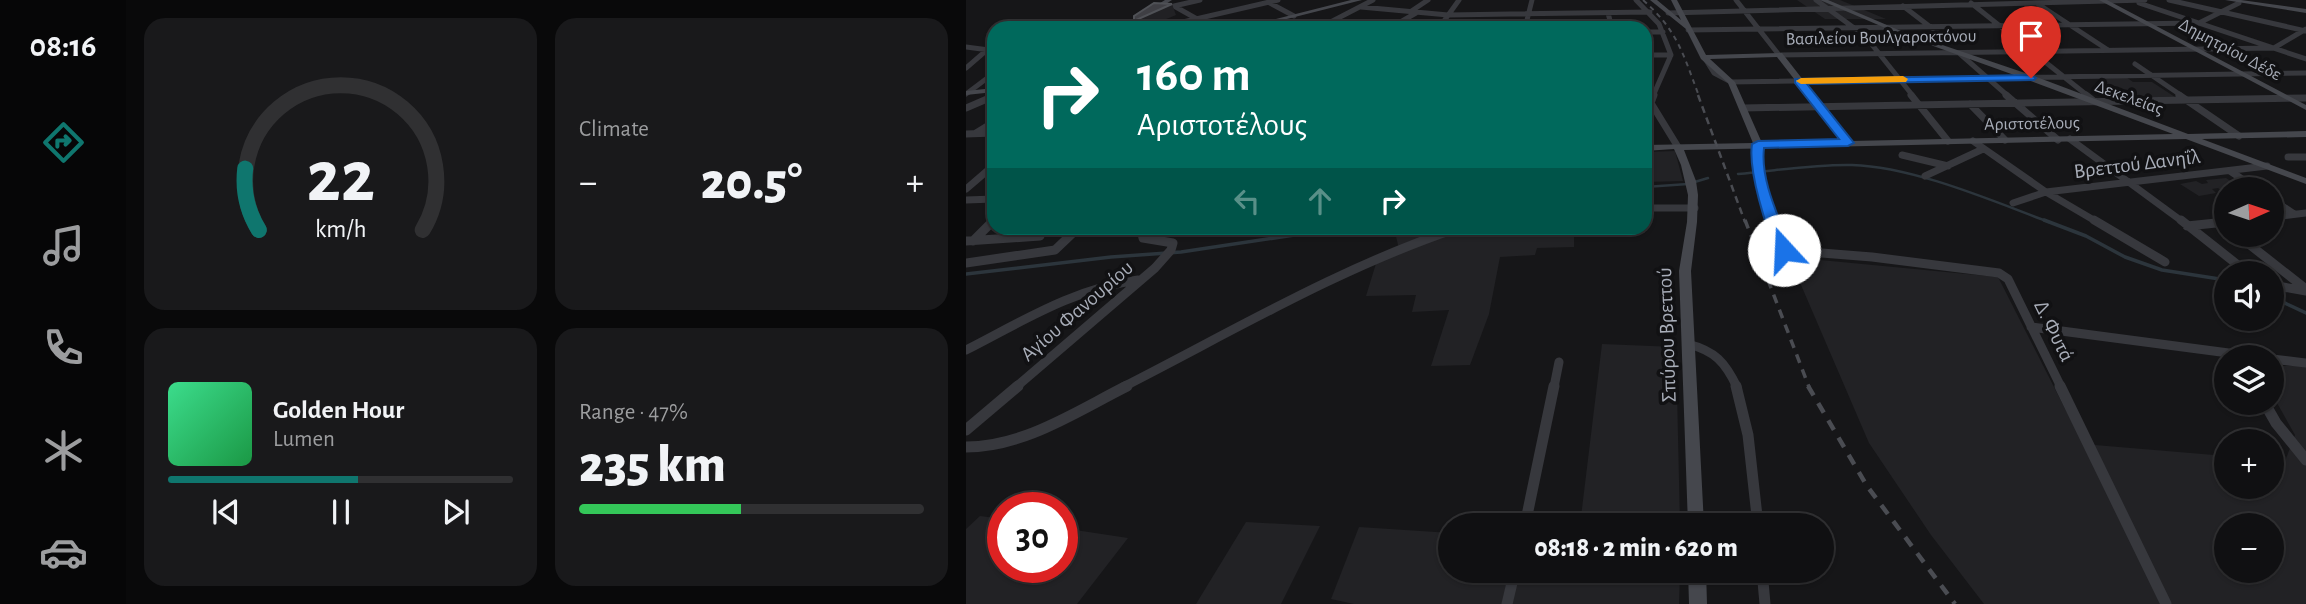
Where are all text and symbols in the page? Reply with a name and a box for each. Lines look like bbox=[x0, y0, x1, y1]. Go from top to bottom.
pin bbox=[2001, 6, 2061, 78]
street label: Δημητρίου Δέδε bbox=[2176, 14, 2285, 85]
icon: arrive bbox=[2012, 17, 2050, 55]
street label: Βασιλείου Βουλγαροκτόνου bbox=[1785, 26, 1977, 49]
text: 08:16 bbox=[30, 30, 96, 62]
icon: right bbox=[1022, 49, 1113, 140]
text: 160 m bbox=[1137, 51, 1251, 100]
street label: Δεκελείας bbox=[2092, 76, 2166, 119]
text: Αριστοτέλους bbox=[1137, 109, 1307, 141]
street label: Αριστοτέλους bbox=[1984, 114, 2080, 134]
icon: directions bbox=[39, 118, 88, 167]
text: Climate bbox=[579, 118, 649, 141]
text: 22 bbox=[306, 142, 375, 215]
street label: Βρεττού Δανηΐλ bbox=[2073, 146, 2202, 182]
text: 20.5° bbox=[701, 156, 802, 208]
text: − bbox=[579, 164, 597, 202]
text: + bbox=[906, 164, 924, 202]
north arrow bbox=[2214, 177, 2284, 247]
map controls bbox=[2214, 177, 2284, 583]
icon: left bbox=[1228, 182, 1266, 220]
icon: ahead bbox=[1301, 182, 1339, 220]
icon: right bbox=[1374, 182, 1412, 220]
position arrow bbox=[1747, 213, 1821, 287]
text: km/h bbox=[315, 217, 366, 242]
icon: music bbox=[39, 221, 88, 270]
street label: Αγίου Φανουρίου bbox=[1017, 257, 1137, 365]
button: sound bbox=[2214, 261, 2284, 331]
street label: Σπύρου Βρεττού bbox=[1654, 267, 1680, 403]
street label: Δ. Φυτά bbox=[2030, 297, 2078, 365]
icon: phone bbox=[39, 323, 88, 372]
button: layers bbox=[2214, 345, 2284, 415]
text: Golden Hour bbox=[273, 397, 404, 423]
text: Range · 47% bbox=[579, 401, 688, 424]
icon: climate bbox=[39, 426, 88, 475]
text: Lumen bbox=[273, 428, 335, 451]
button: + bbox=[2214, 429, 2284, 499]
text: 235 km bbox=[579, 439, 726, 491]
speed limit sign: 30 bbox=[987, 492, 1078, 583]
icon: previous bbox=[207, 493, 245, 531]
icon: pause bbox=[322, 493, 360, 531]
icon: next bbox=[437, 493, 475, 531]
button: − bbox=[2214, 513, 2284, 583]
icon: car bbox=[39, 528, 88, 577]
text: 08:18 · 2 min · 620 m bbox=[1534, 535, 1738, 561]

